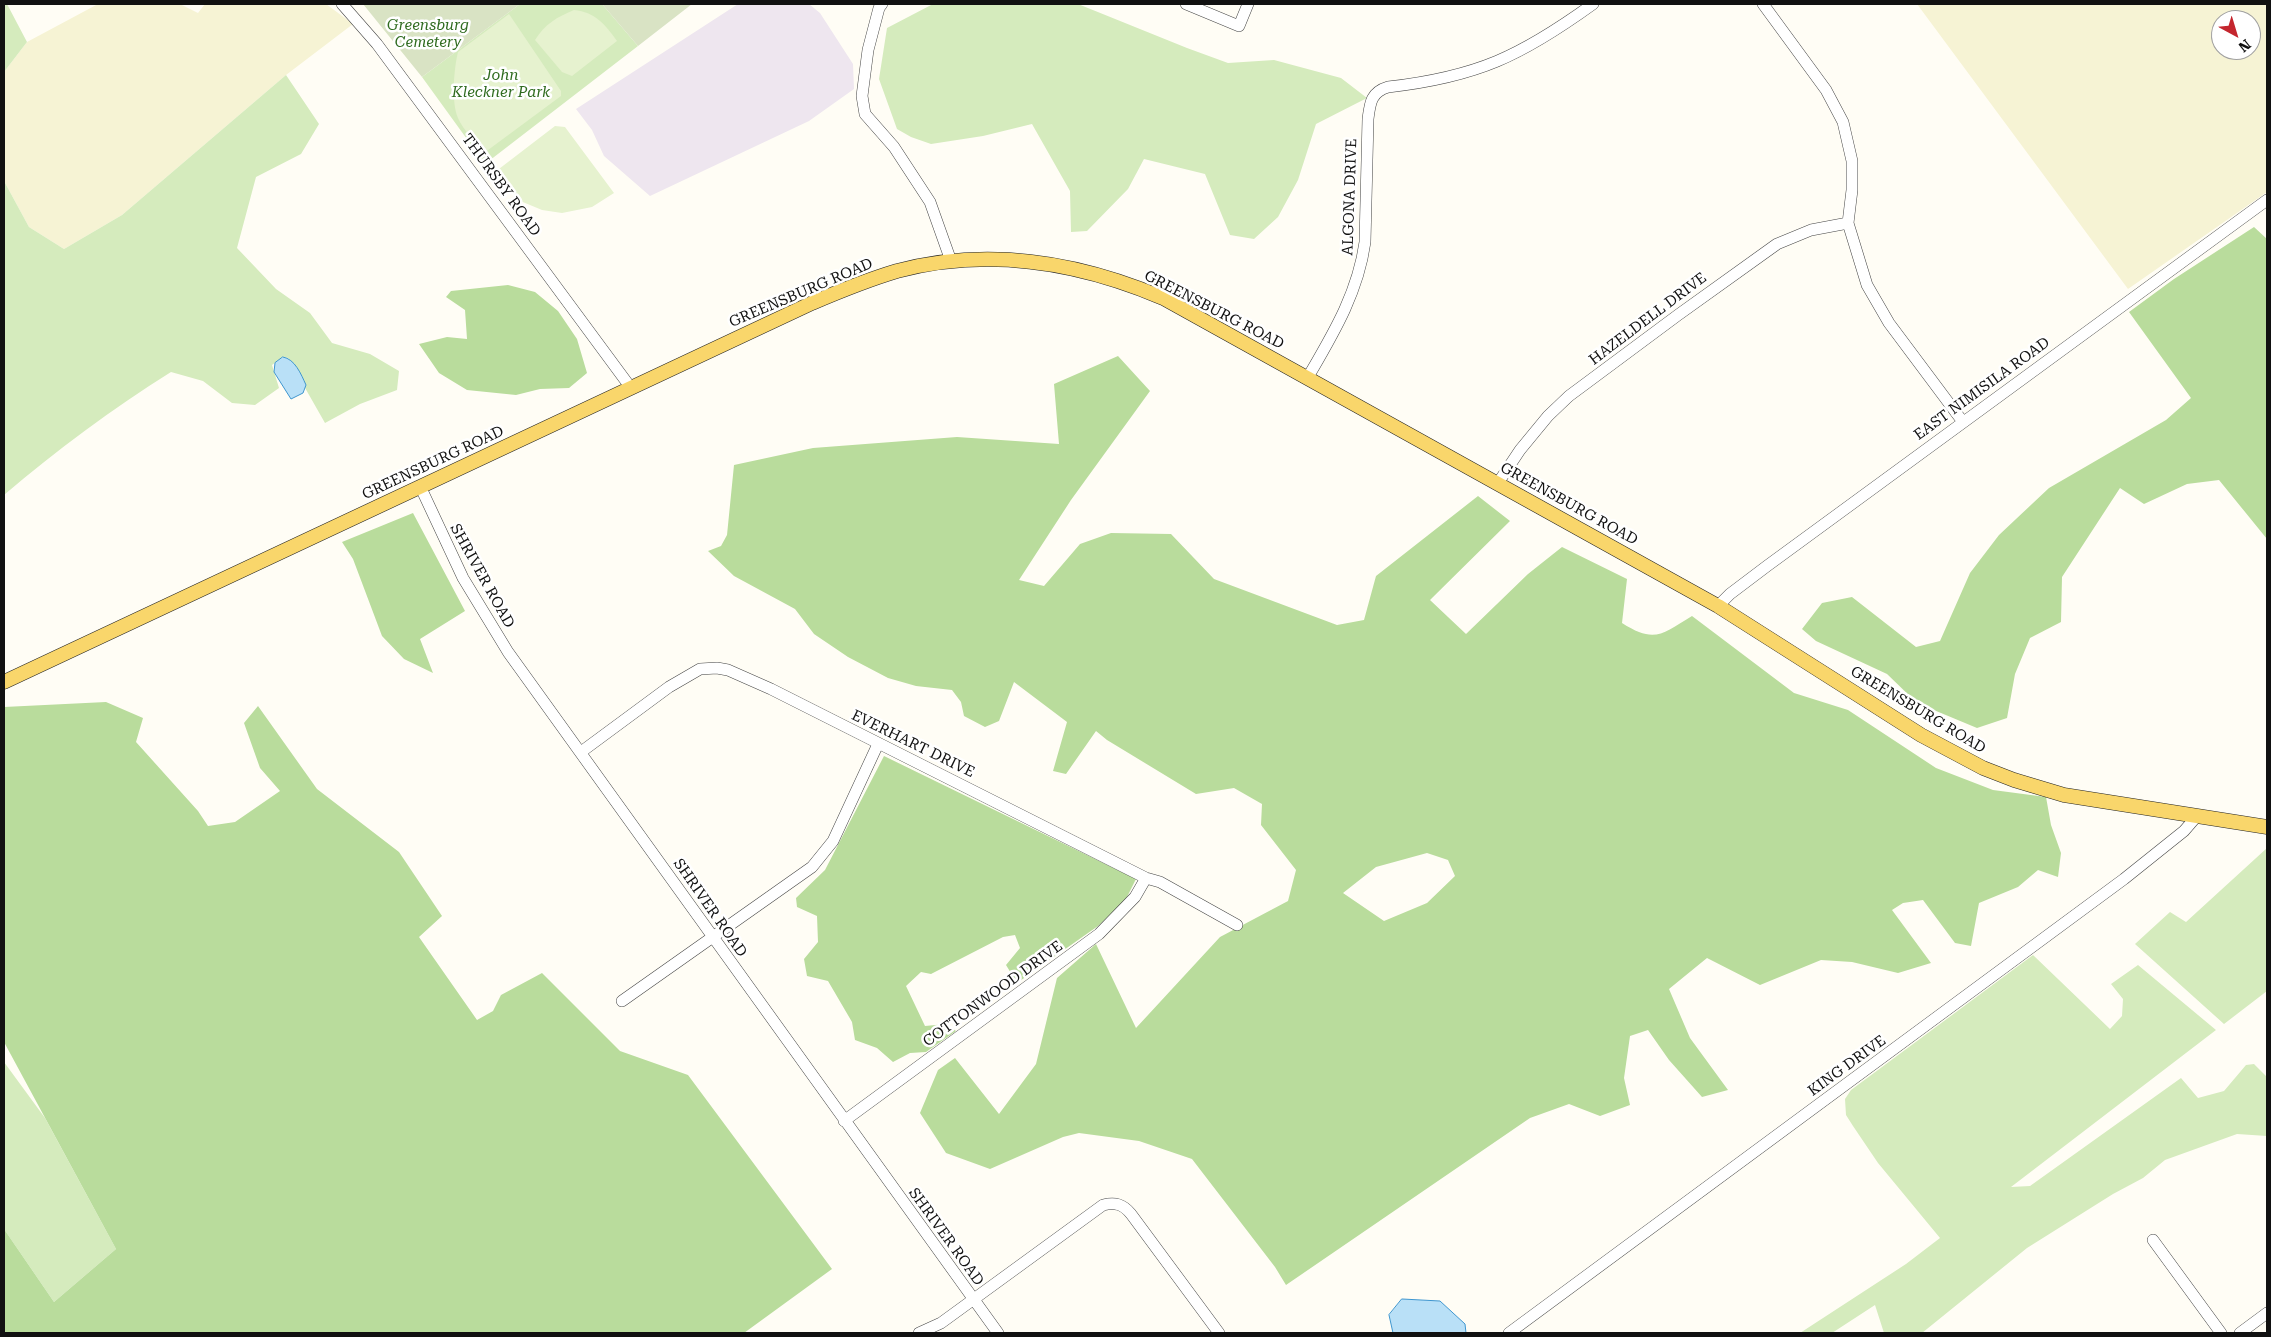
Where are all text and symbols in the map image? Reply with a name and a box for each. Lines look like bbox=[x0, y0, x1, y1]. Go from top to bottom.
north arrow bbox=[2211, 10, 2261, 60]
park label: Greensburg Cemetery bbox=[387, 17, 469, 52]
text: N bbox=[2236, 36, 2254, 55]
park label: John Kleckner Park bbox=[452, 67, 550, 102]
street label: THURSBY ROAD bbox=[458, 130, 544, 240]
street label: ALGONA DRIVE bbox=[1339, 138, 1361, 256]
street label: GREENSBURG ROAD bbox=[726, 255, 876, 331]
street label: GREENSBURG ROAD bbox=[1141, 267, 1287, 353]
street label: HAZELDELL DRIVE bbox=[1586, 269, 1710, 369]
street label: EAST NIMISILA ROAD bbox=[1911, 334, 2053, 444]
street label: GREENSBURG ROAD bbox=[359, 422, 507, 504]
street label: GREENSBURG ROAD bbox=[1497, 459, 1641, 549]
street label: SHRIVER ROAD bbox=[446, 521, 518, 631]
street label: GREENSBURG ROAD bbox=[1847, 663, 1989, 757]
street label: EVERHART DRIVE bbox=[849, 706, 977, 782]
street label: SHRIVER ROAD bbox=[669, 855, 751, 961]
street label: COTTONWOOD DRIVE bbox=[920, 937, 1066, 1051]
street label: KING DRIVE bbox=[1805, 1032, 1889, 1100]
street label: SHRIVER ROAD bbox=[905, 1185, 987, 1289]

